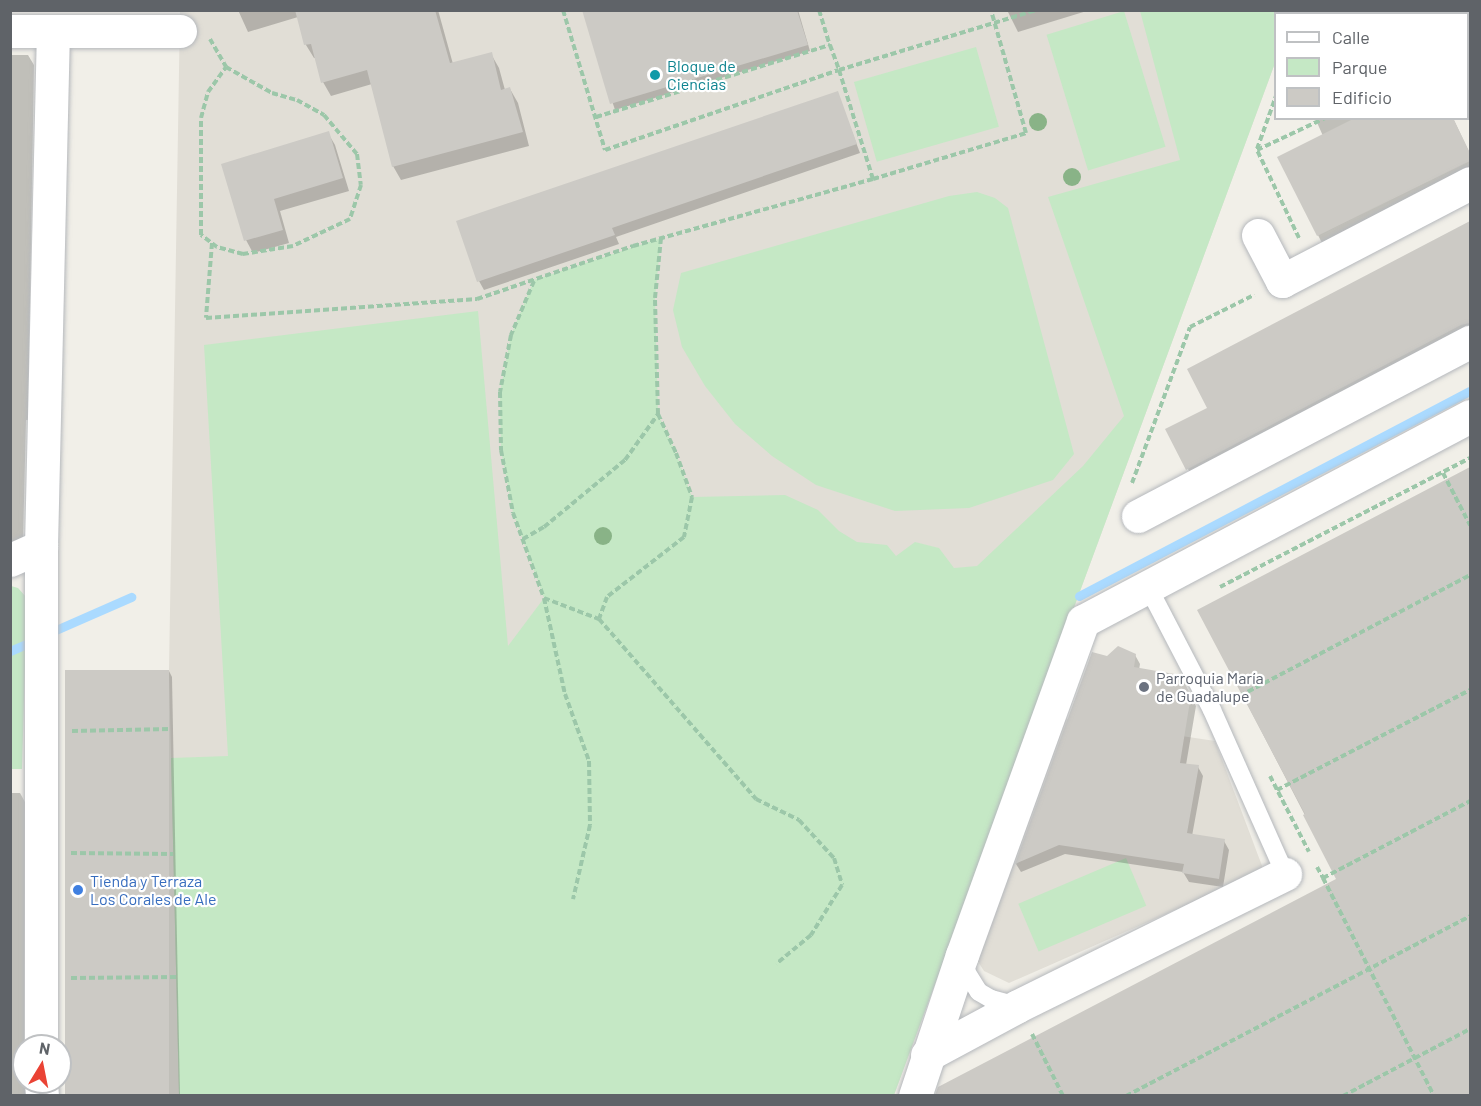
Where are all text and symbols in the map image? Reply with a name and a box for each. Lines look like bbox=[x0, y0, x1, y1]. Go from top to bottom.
legend bbox=[1274, 12, 1469, 120]
text: Calle bbox=[1332, 26, 1370, 48]
place label: Bloque de Ciencias bbox=[667, 56, 736, 94]
text: Parque bbox=[1332, 56, 1387, 78]
marker: Bloque de Ciencias bbox=[648, 68, 662, 82]
text: Edificio bbox=[1332, 86, 1392, 108]
place label: Parroquia María de Guadalupe bbox=[1156, 668, 1264, 706]
marker: Parroquia María de Guadalupe bbox=[1137, 680, 1151, 694]
place label: Tienda y Terraza Los Corales de Ale bbox=[90, 871, 216, 909]
marker: Tienda y Terraza Los Corales de Ale bbox=[71, 883, 85, 897]
north arrow bbox=[12, 1034, 72, 1094]
text: N bbox=[38, 1037, 52, 1058]

